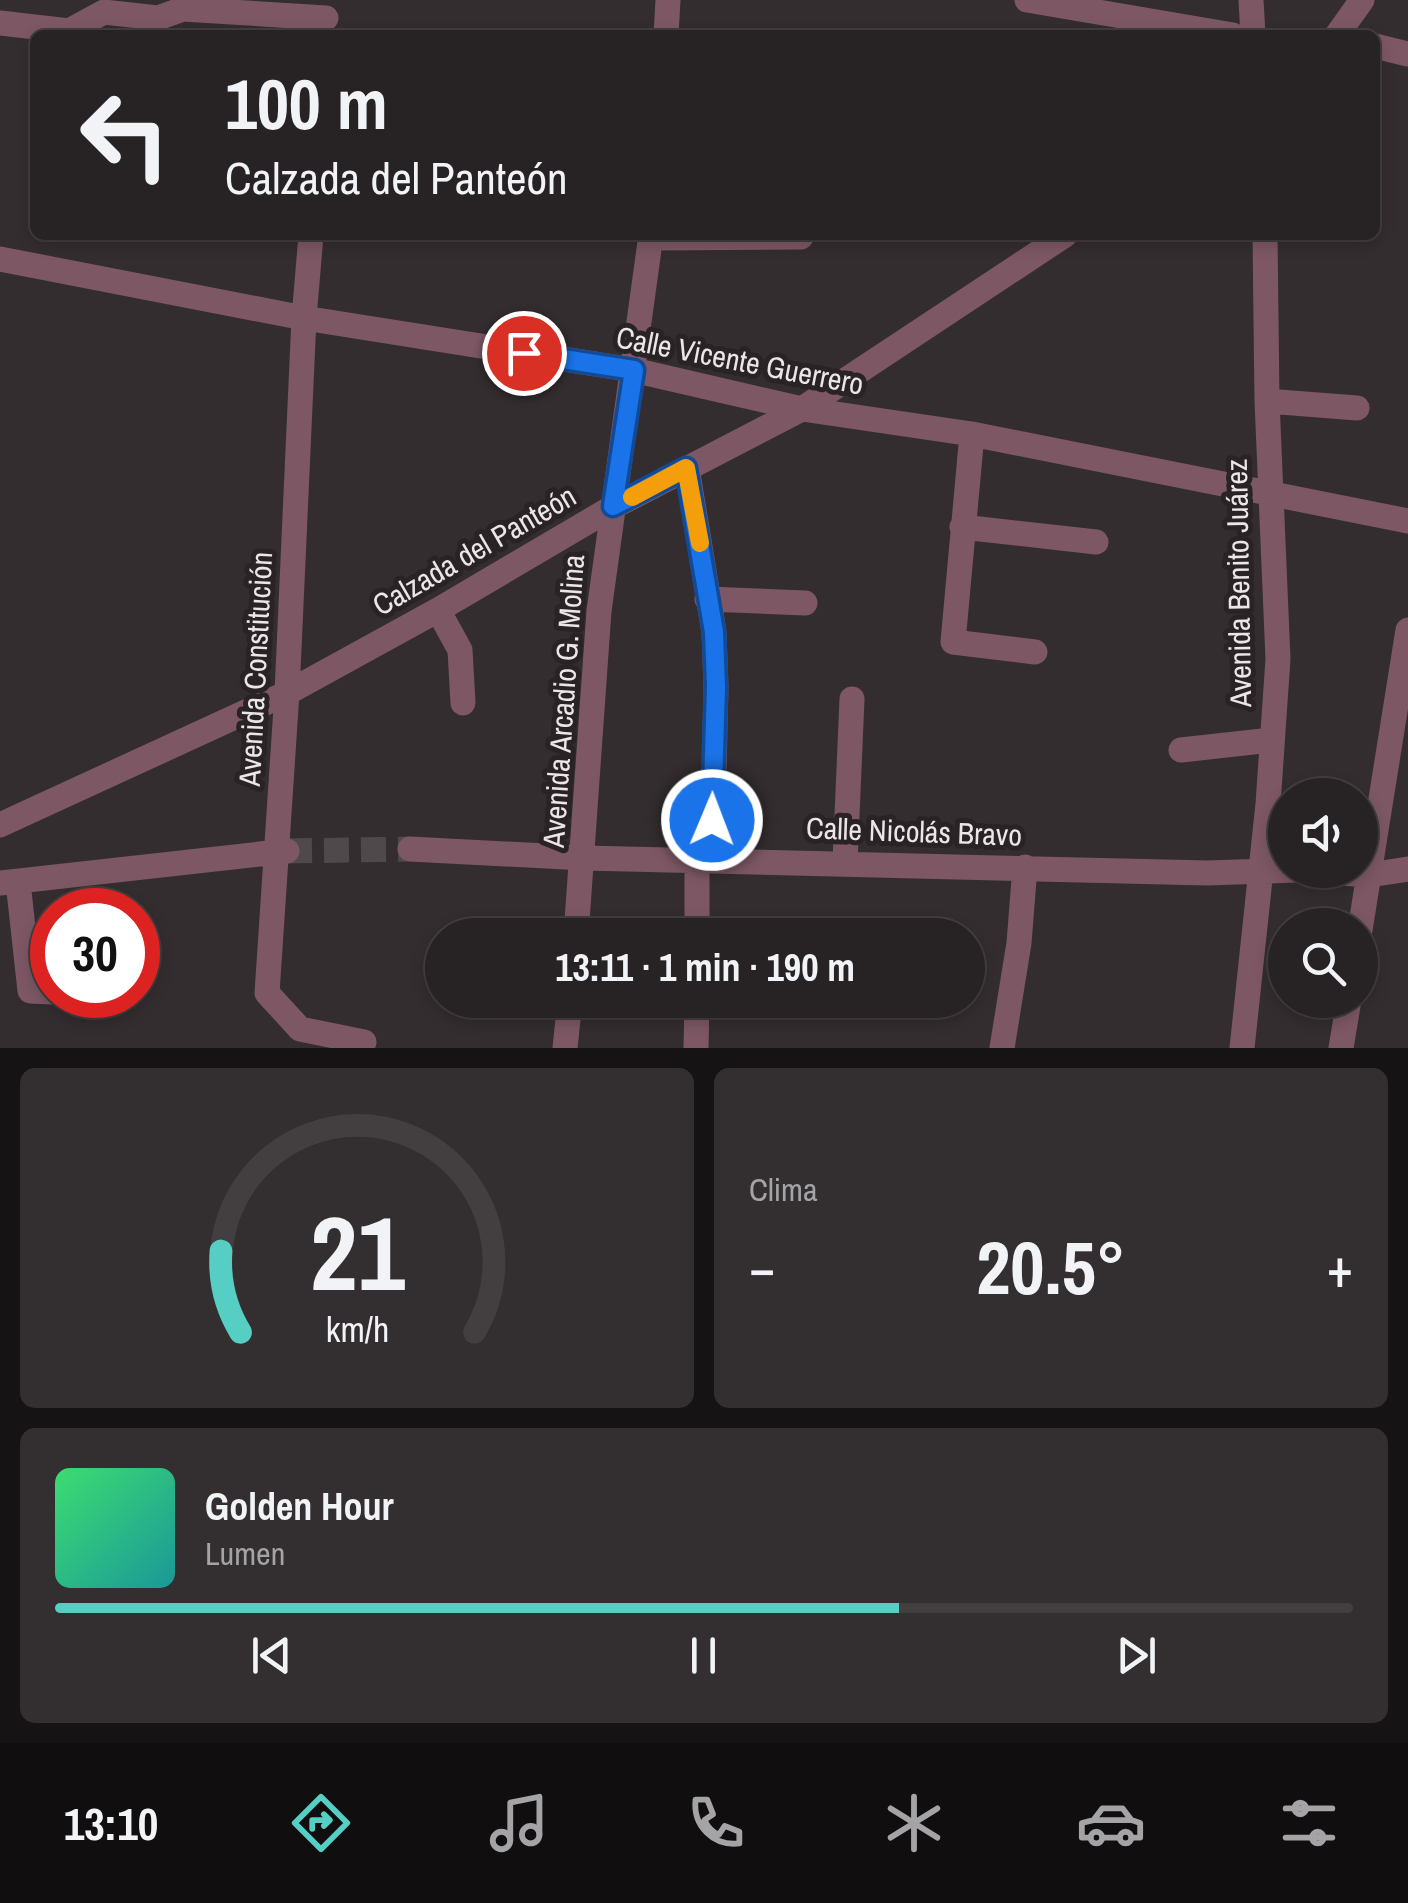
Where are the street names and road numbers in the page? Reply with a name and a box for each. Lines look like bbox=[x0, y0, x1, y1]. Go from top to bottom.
street label: Calle Vicente Guerrero bbox=[613, 316, 867, 404]
street label: Avenida Benito Juárez bbox=[1216, 458, 1260, 709]
street label: Calzada del Panteón bbox=[365, 476, 583, 624]
street label: Avenida Constitución bbox=[229, 551, 281, 788]
street label: Avenida Arcadio G. Molina bbox=[533, 553, 593, 850]
street label: Calle Nicolás Bravo bbox=[805, 807, 1023, 855]

